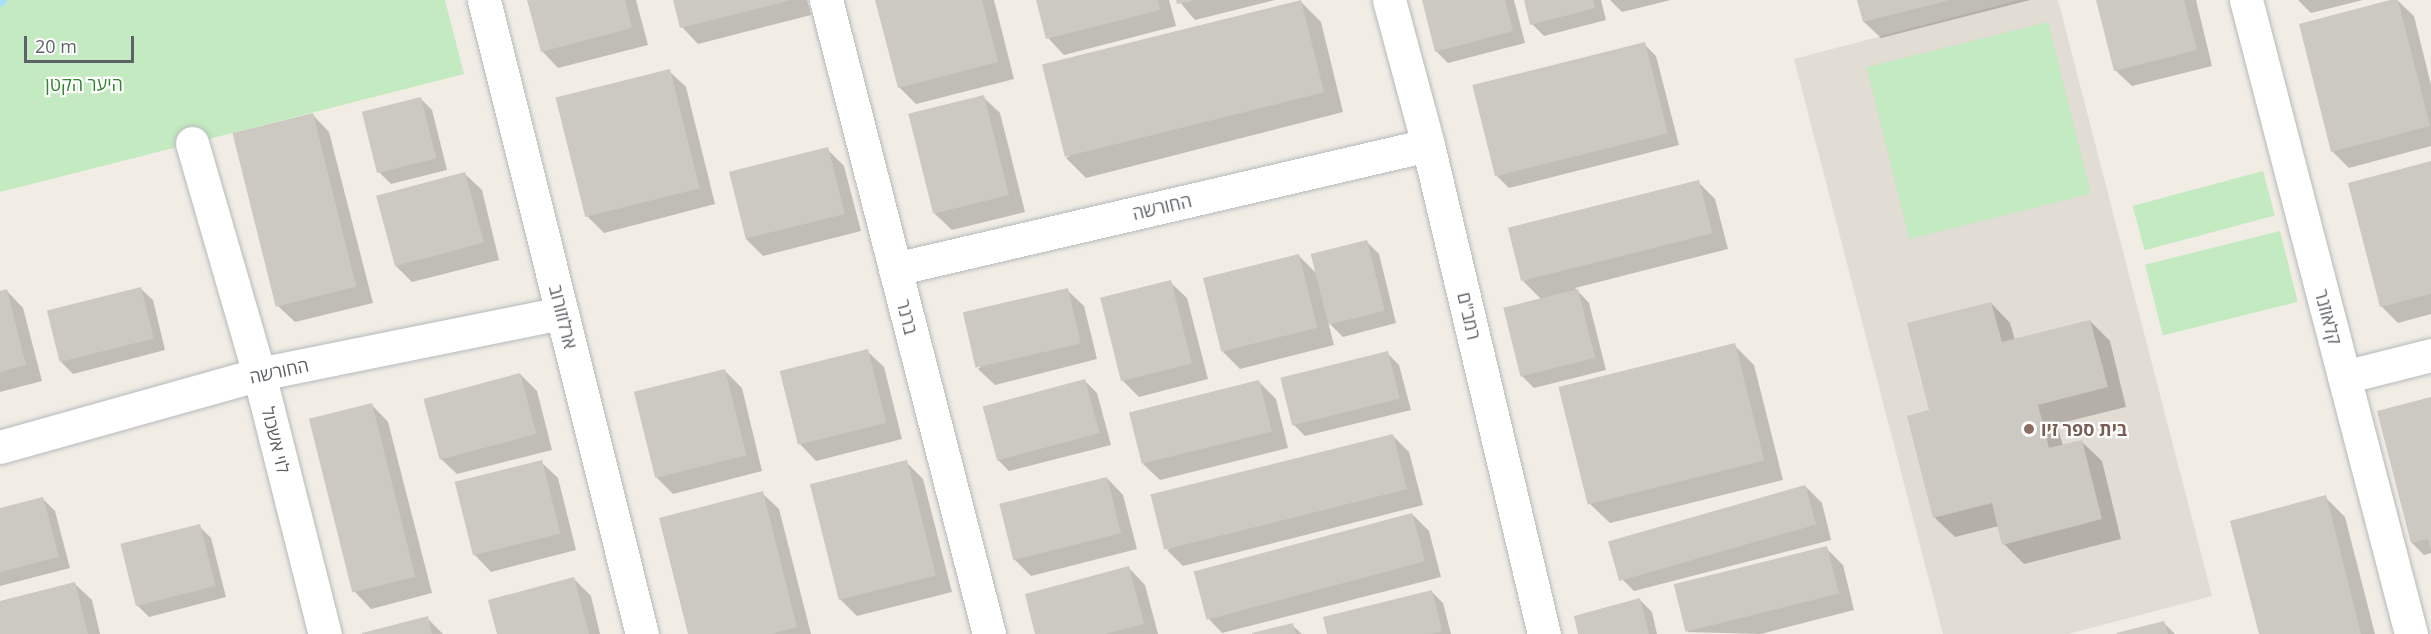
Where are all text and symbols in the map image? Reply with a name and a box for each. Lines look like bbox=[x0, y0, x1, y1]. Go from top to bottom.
scale bar bbox=[27, 24, 136, 62]
text: 20 m bbox=[35, 34, 77, 58]
park label: היער הקטן bbox=[45, 73, 123, 95]
street label: החורשה bbox=[1130, 190, 1194, 224]
street label: ארלוזורוב bbox=[545, 283, 581, 351]
street label: קלאוזנר bbox=[2310, 287, 2346, 347]
street label: רמב"ם bbox=[1453, 290, 1485, 342]
street label: ברנר bbox=[892, 297, 922, 337]
street label: החורשה bbox=[247, 354, 311, 388]
street label: לוי אשכול bbox=[257, 405, 295, 475]
place label: בית ספר זיו bbox=[2041, 418, 2127, 440]
marker: בית ספר זיו bbox=[2022, 422, 2036, 436]

